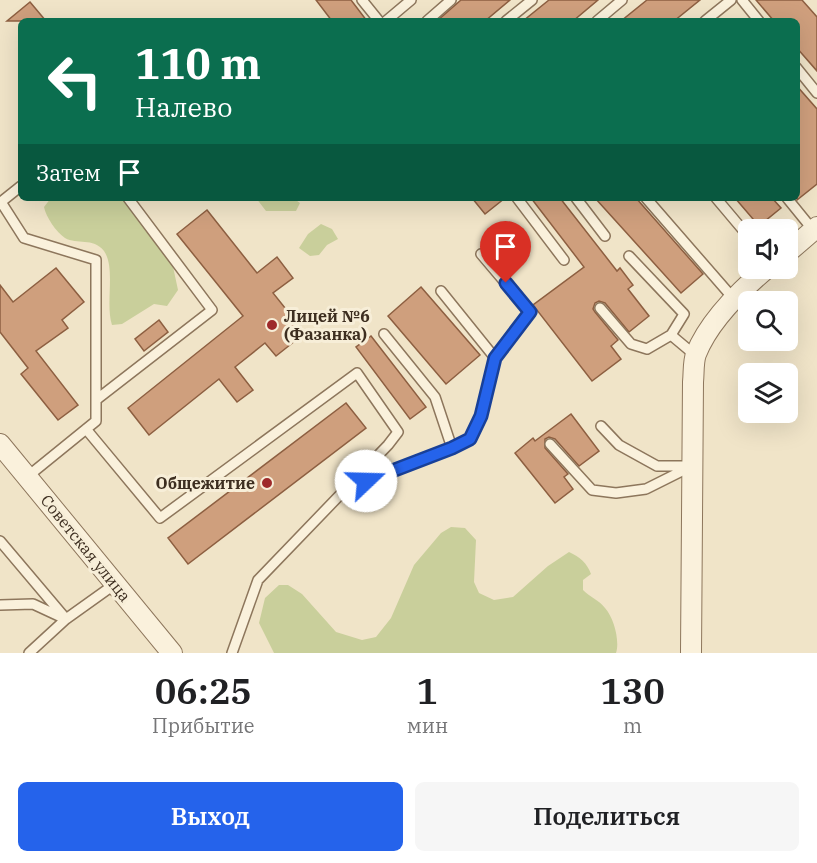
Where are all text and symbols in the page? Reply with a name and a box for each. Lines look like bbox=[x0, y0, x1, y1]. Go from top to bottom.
text: 110 m bbox=[135, 36, 261, 91]
icon: left bbox=[36, 42, 114, 120]
text: Налево bbox=[135, 89, 232, 124]
icon: arrive bbox=[113, 156, 146, 189]
text: Затем bbox=[36, 158, 101, 187]
map controls bbox=[738, 219, 798, 423]
button: sound bbox=[738, 219, 798, 279]
pin bbox=[480, 221, 531, 283]
icon: arrive bbox=[489, 230, 522, 263]
button: search bbox=[738, 291, 798, 351]
place label: Лицей №6 (Фазанка) bbox=[284, 306, 370, 344]
marker: Лицей №6 (Фазанка) bbox=[265, 318, 279, 332]
button: layers bbox=[738, 363, 798, 423]
position arrow bbox=[334, 449, 398, 513]
place label: Общежитие bbox=[156, 473, 255, 493]
marker: Общежитие bbox=[260, 476, 274, 490]
street label: Советская улица bbox=[37, 490, 135, 606]
text: 06:25 bbox=[155, 667, 252, 714]
text: 1 bbox=[417, 667, 438, 714]
text: 130 bbox=[600, 667, 665, 714]
text: Прибытие bbox=[152, 712, 255, 739]
text: мин bbox=[407, 712, 448, 739]
text: m bbox=[623, 712, 642, 739]
button: Выход bbox=[18, 782, 403, 851]
button: Поделиться bbox=[415, 782, 799, 851]

